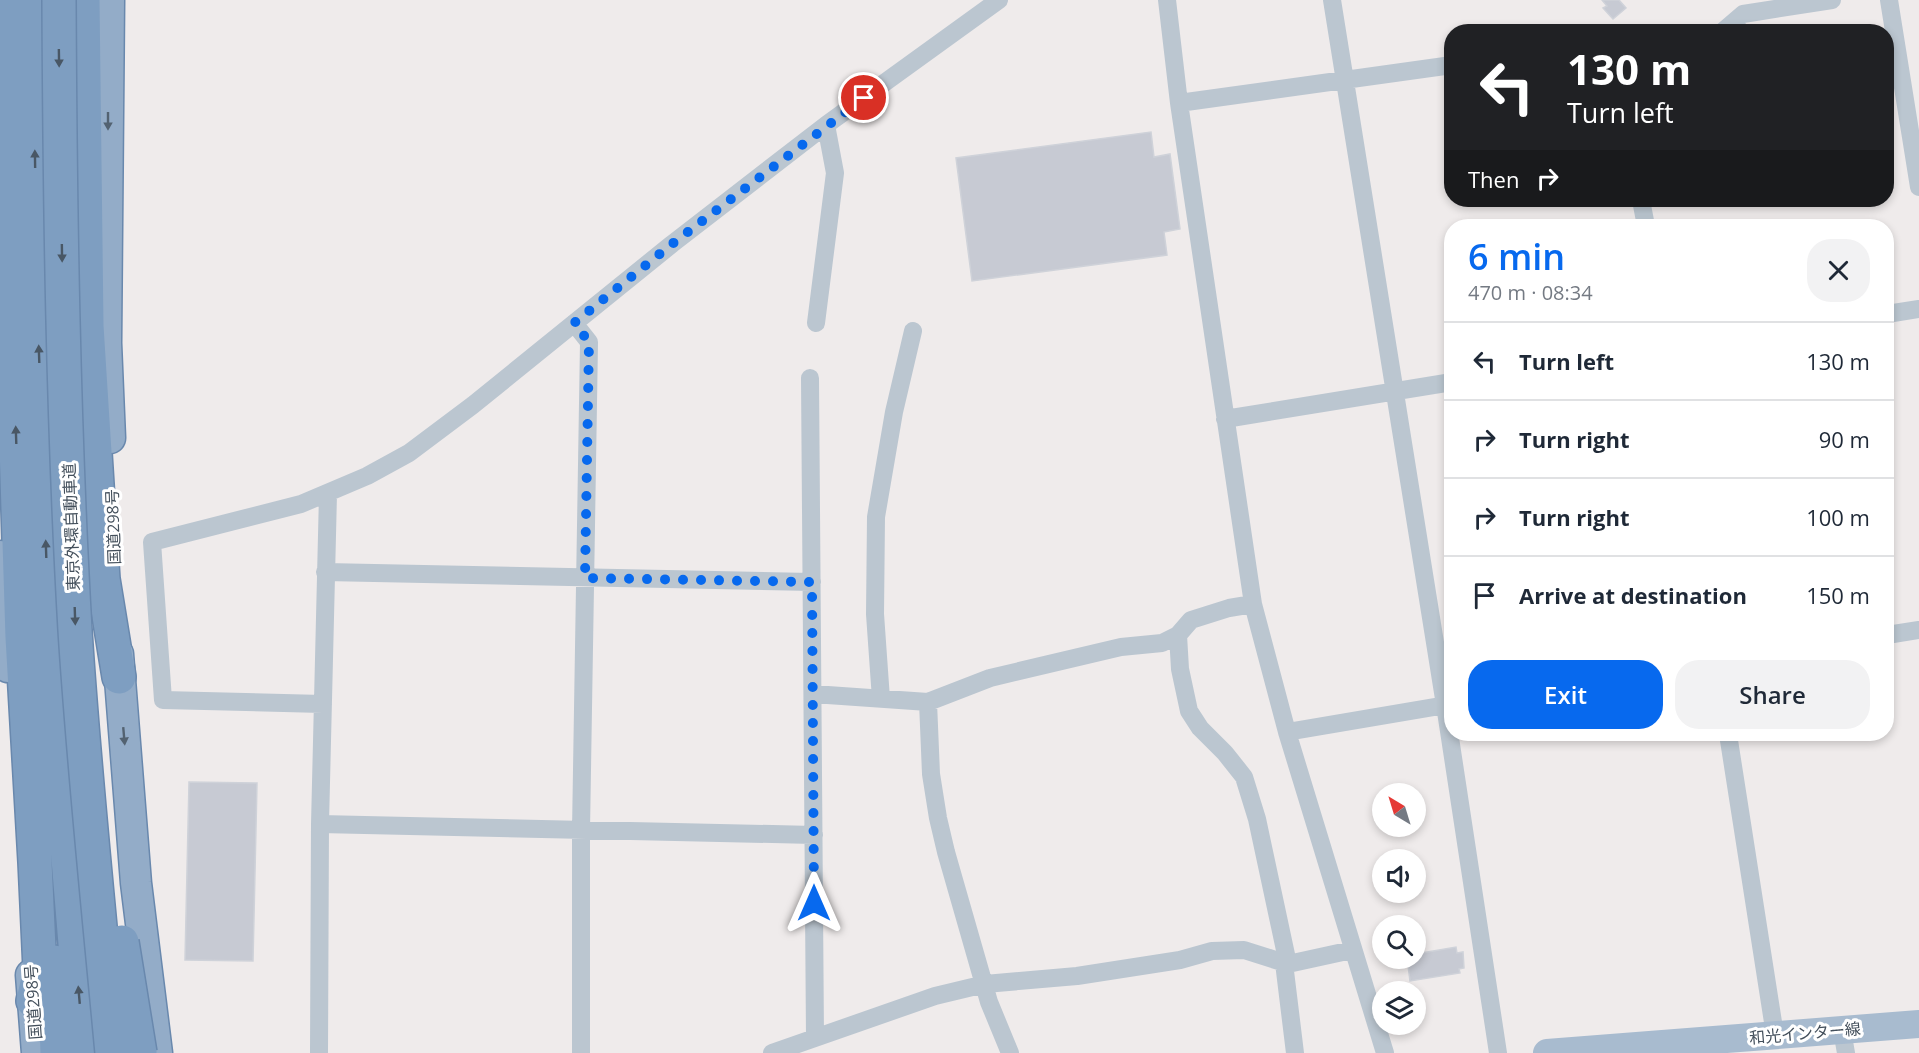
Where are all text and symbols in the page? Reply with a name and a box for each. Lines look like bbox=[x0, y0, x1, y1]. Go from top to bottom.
text: 130 m bbox=[1567, 40, 1691, 97]
icon: left bbox=[1468, 48, 1546, 126]
one-way arrow bbox=[54, 49, 64, 68]
pin bbox=[838, 72, 889, 123]
icon: arrive bbox=[847, 81, 880, 114]
text: Turn left bbox=[1567, 94, 1674, 131]
one-way arrow bbox=[103, 112, 113, 131]
one-way arrow bbox=[30, 150, 40, 169]
icon: right bbox=[1531, 162, 1564, 195]
text: Then bbox=[1468, 164, 1519, 194]
text: 6 min bbox=[1468, 232, 1565, 281]
button: close bbox=[1807, 239, 1870, 302]
one-way arrow bbox=[57, 244, 67, 263]
text: 470 m · 08:34 bbox=[1468, 279, 1593, 306]
one-way arrow bbox=[34, 345, 43, 364]
icon: left bbox=[1468, 345, 1501, 378]
text: Turn left bbox=[1519, 346, 1614, 376]
text: 130 m bbox=[1806, 346, 1870, 376]
icon: right bbox=[1468, 423, 1501, 456]
text: Turn right bbox=[1519, 424, 1630, 454]
text: 90 m bbox=[1819, 424, 1870, 454]
one-way arrow bbox=[11, 426, 20, 445]
street label: 東京外環自動車道 bbox=[58, 463, 84, 591]
street label: 国道298号 bbox=[101, 489, 125, 565]
icon: right bbox=[1468, 501, 1501, 534]
text: Turn right bbox=[1519, 502, 1630, 532]
text: 100 m bbox=[1806, 502, 1870, 532]
one-way arrow bbox=[41, 539, 51, 558]
icon: arrive bbox=[1468, 579, 1501, 612]
text: Arrive at destination bbox=[1519, 580, 1747, 610]
text: 150 m bbox=[1806, 580, 1870, 610]
one-way arrow bbox=[70, 607, 79, 626]
button: Exit bbox=[1468, 660, 1663, 729]
button: Share bbox=[1675, 660, 1870, 729]
one-way arrow bbox=[119, 726, 129, 745]
north arrow bbox=[1372, 783, 1426, 837]
map controls bbox=[1372, 783, 1426, 1035]
button: sound bbox=[1372, 849, 1426, 903]
position arrow bbox=[782, 871, 846, 935]
button: search bbox=[1372, 915, 1426, 969]
street label: 国道298号 bbox=[19, 964, 47, 1040]
button: layers bbox=[1372, 981, 1426, 1035]
one-way arrow bbox=[74, 985, 84, 1004]
street label: 和光インター線 bbox=[1748, 1017, 1862, 1049]

